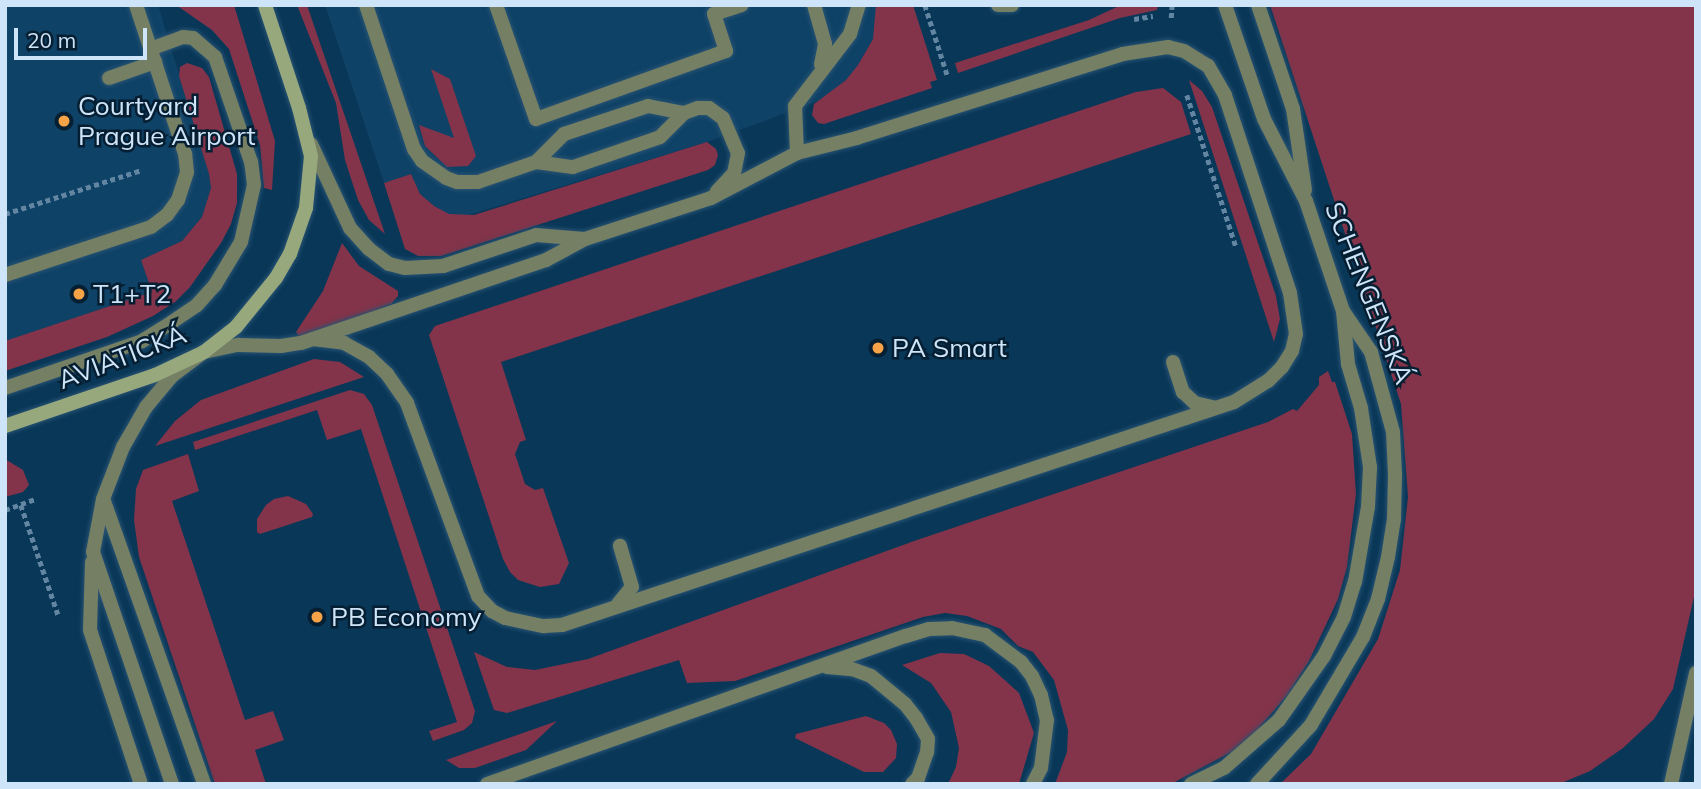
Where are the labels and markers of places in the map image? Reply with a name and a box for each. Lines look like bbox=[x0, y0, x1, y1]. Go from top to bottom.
place label: Courtyard Prague Airport bbox=[78, 90, 256, 152]
marker: Courtyard Prague Airport bbox=[56, 113, 72, 129]
place label: T1+T2 bbox=[93, 278, 171, 310]
marker: T1+T2 bbox=[71, 286, 87, 302]
place label: PA Smart bbox=[892, 332, 1007, 364]
marker: PA Smart bbox=[870, 340, 886, 356]
place label: PB Economy bbox=[331, 601, 482, 633]
marker: PB Economy bbox=[309, 609, 325, 625]

